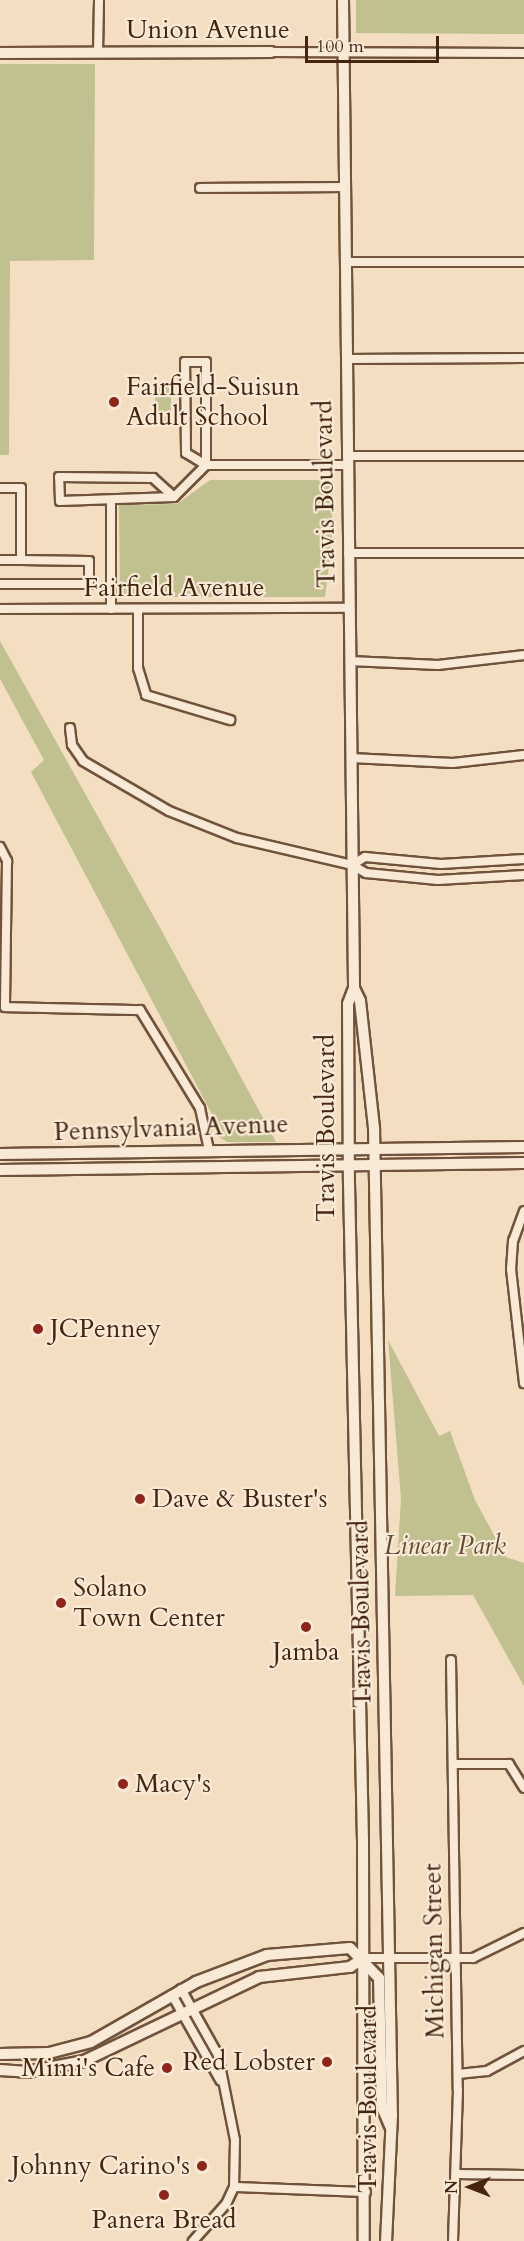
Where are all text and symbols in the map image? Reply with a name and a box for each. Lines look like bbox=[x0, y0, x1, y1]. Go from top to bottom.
street label: Union Avenue bbox=[126, 14, 290, 46]
scale bar bbox=[308, 24, 442, 62]
text: 100 m bbox=[316, 34, 364, 59]
place label: Fairfield-Suisun Adult School bbox=[126, 371, 300, 432]
marker: Fairfield-Suisun Adult School bbox=[107, 395, 121, 409]
street label: Travis Boulevard bbox=[308, 400, 342, 588]
street label: Fairfield Avenue bbox=[83, 572, 265, 604]
street label: Travis Boulevard bbox=[310, 1034, 342, 1222]
street label: Pennsylvania Avenue bbox=[53, 1108, 289, 1148]
place label: JCPenney bbox=[50, 1313, 161, 1345]
marker: JCPenney bbox=[31, 1322, 45, 1336]
place label: Dave & Buster's bbox=[152, 1483, 327, 1515]
marker: Dave & Buster's bbox=[133, 1492, 147, 1506]
street label: Travis Boulevard bbox=[344, 1520, 378, 1708]
park label: Linear Park bbox=[384, 1530, 506, 1562]
place label: Solano Town Center bbox=[73, 1572, 225, 1634]
marker: Solano Town Center bbox=[54, 1596, 68, 1610]
marker: Jamba bbox=[299, 1620, 313, 1634]
place label: Jamba bbox=[272, 1636, 340, 1668]
place label: Macy's bbox=[135, 1768, 211, 1800]
marker: Macy's bbox=[116, 1777, 130, 1791]
street label: Michigan Street bbox=[417, 1863, 451, 2039]
street label: Travis Boulevard bbox=[352, 2005, 384, 2193]
place label: Red Lobster bbox=[182, 2046, 315, 2078]
place label: Mimi's Cafe bbox=[21, 2052, 155, 2084]
marker: Red Lobster bbox=[320, 2055, 334, 2069]
marker: Mimi's Cafe bbox=[160, 2061, 174, 2075]
place label: Johnny Carino's bbox=[11, 2150, 190, 2182]
north arrow bbox=[440, 2157, 500, 2217]
marker: Johnny Carino's bbox=[195, 2159, 209, 2173]
text: N bbox=[441, 2180, 463, 2194]
marker: Panera Bread bbox=[157, 2188, 171, 2202]
place label: Panera Bread bbox=[92, 2204, 236, 2236]

